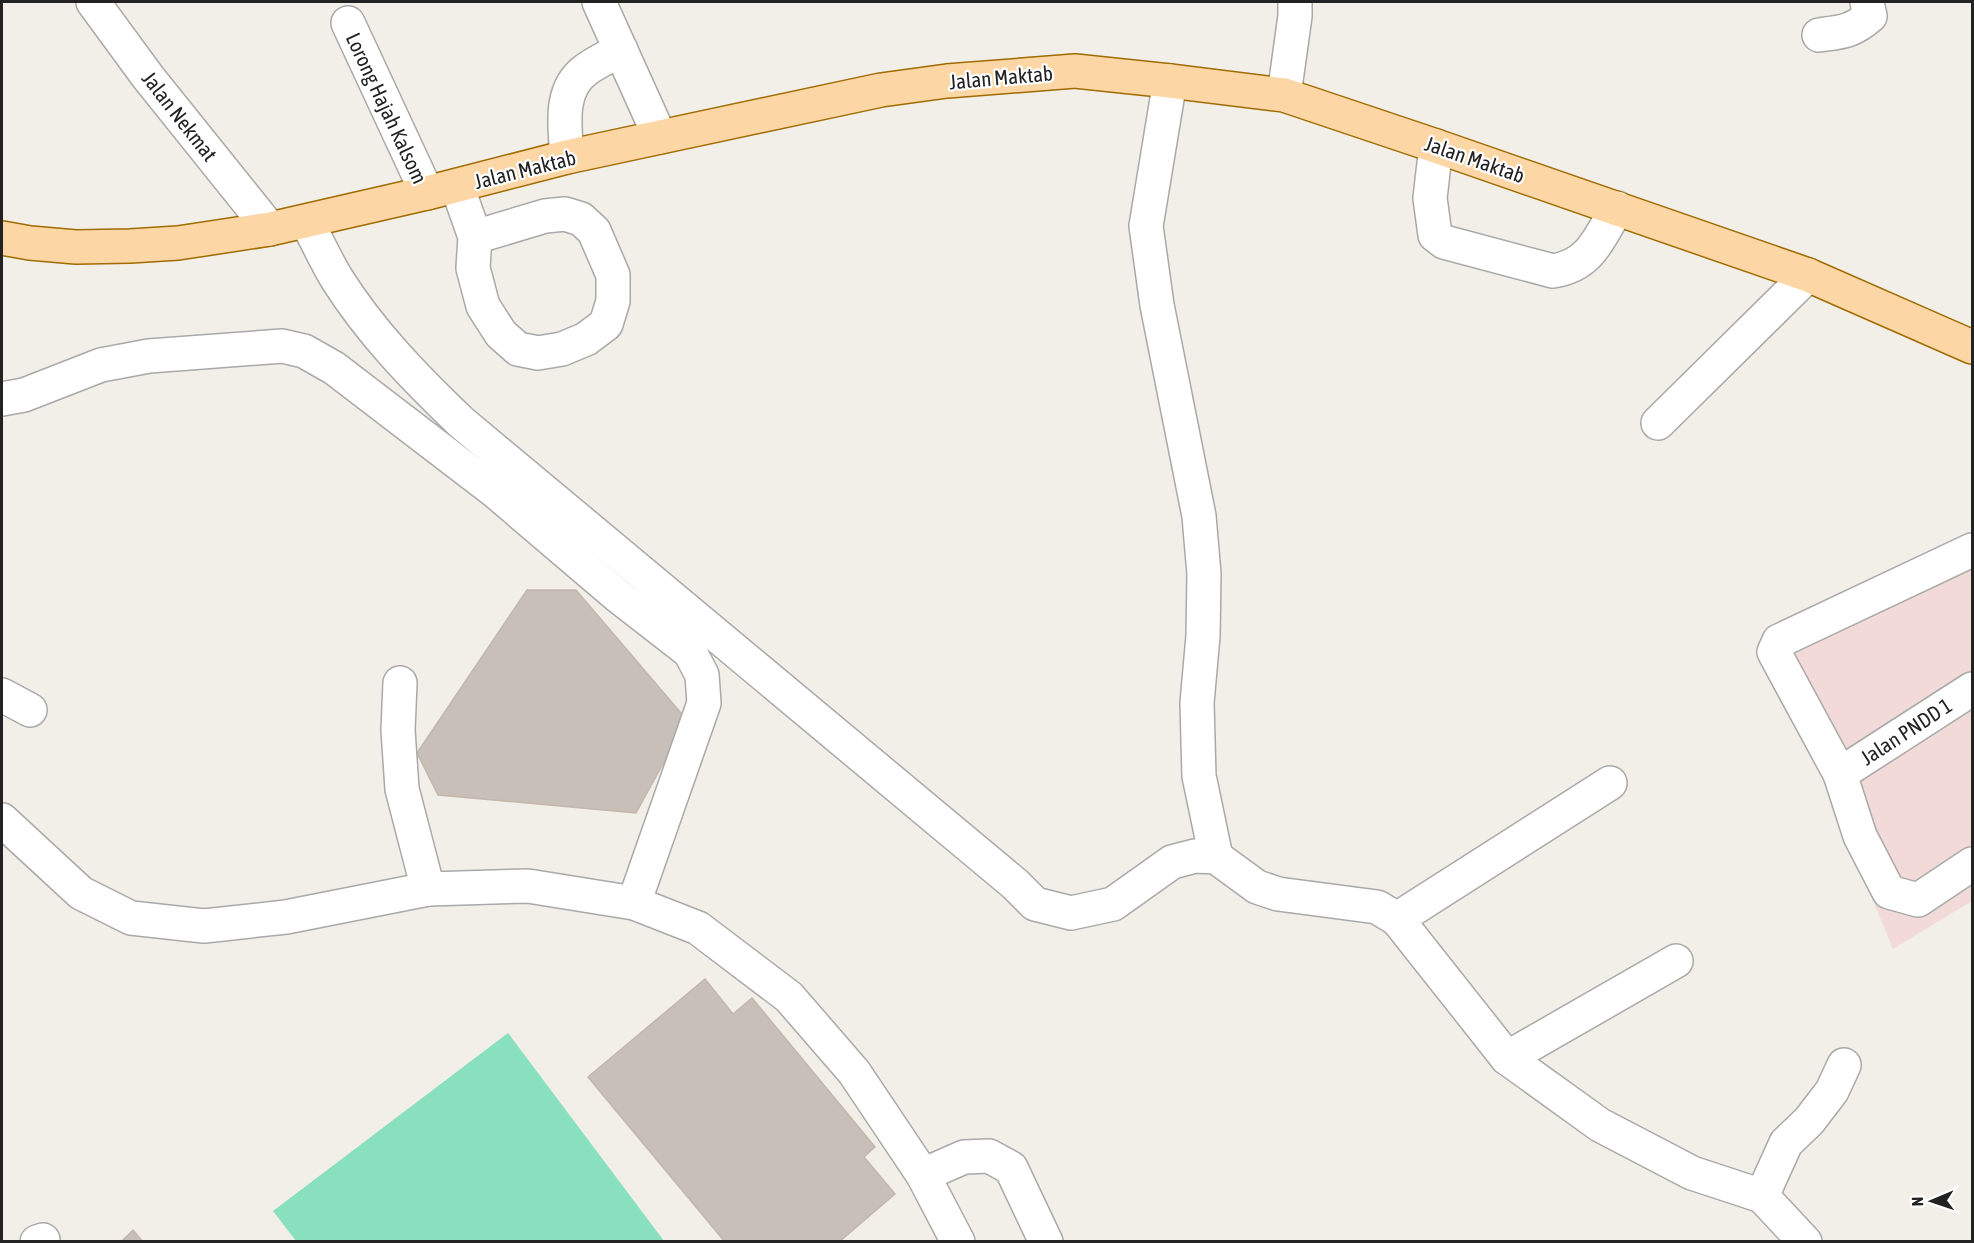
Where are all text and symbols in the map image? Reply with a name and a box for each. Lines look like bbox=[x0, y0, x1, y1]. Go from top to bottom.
street label: Lorong Hajah Kalsom bbox=[342, 29, 432, 187]
street label: Jalan Maktab bbox=[948, 61, 1054, 93]
street label: Jalan Nekmat bbox=[138, 66, 222, 166]
street label: Jalan Maktab bbox=[1422, 131, 1528, 187]
street label: Jalan Maktab bbox=[472, 145, 578, 193]
street label: Jalan PNDD 1 bbox=[1856, 693, 1956, 769]
north arrow bbox=[1902, 1171, 1962, 1231]
text: N bbox=[1908, 1196, 1926, 1207]

